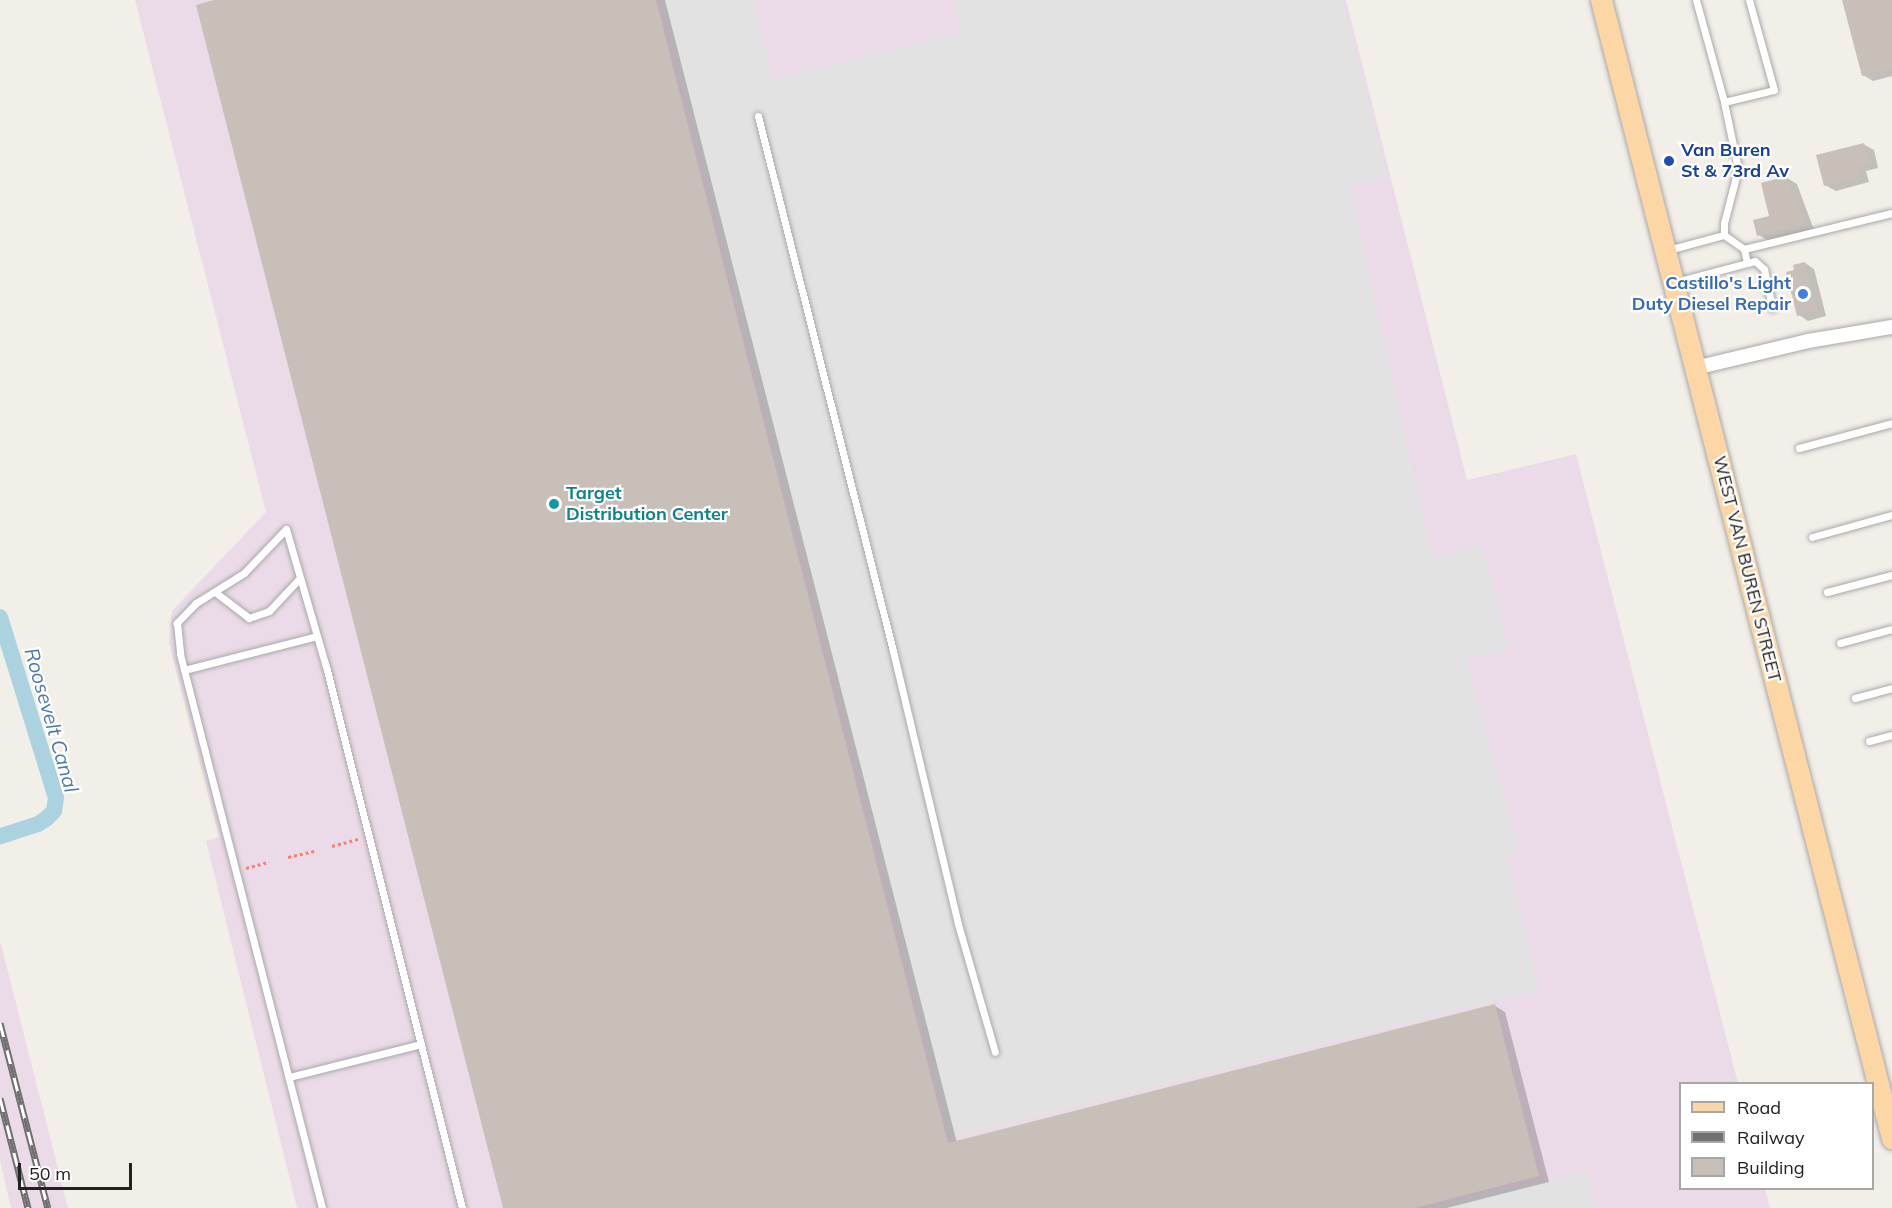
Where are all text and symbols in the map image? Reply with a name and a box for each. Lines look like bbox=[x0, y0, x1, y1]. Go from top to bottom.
place label: Van Buren St & 73rd Av bbox=[1681, 140, 1789, 182]
marker: Van Buren St & 73rd Av bbox=[1662, 154, 1676, 168]
place label: Castillo's Light Duty Diesel Repair bbox=[1632, 273, 1791, 316]
marker: Castillo's Light Duty Diesel Repair bbox=[1796, 287, 1810, 301]
street label: WEST VAN BUREN STREET bbox=[1708, 454, 1786, 684]
place label: Target Distribution Center bbox=[566, 483, 728, 526]
marker: Target Distribution Center bbox=[547, 497, 561, 511]
water label: Roosevelt Canal bbox=[20, 645, 84, 795]
legend bbox=[1679, 1082, 1874, 1190]
text: Road bbox=[1737, 1096, 1781, 1119]
text: Railway bbox=[1737, 1126, 1805, 1149]
scale bar bbox=[21, 1151, 135, 1189]
text: Building bbox=[1737, 1156, 1805, 1179]
text: 50 m bbox=[29, 1162, 71, 1185]

